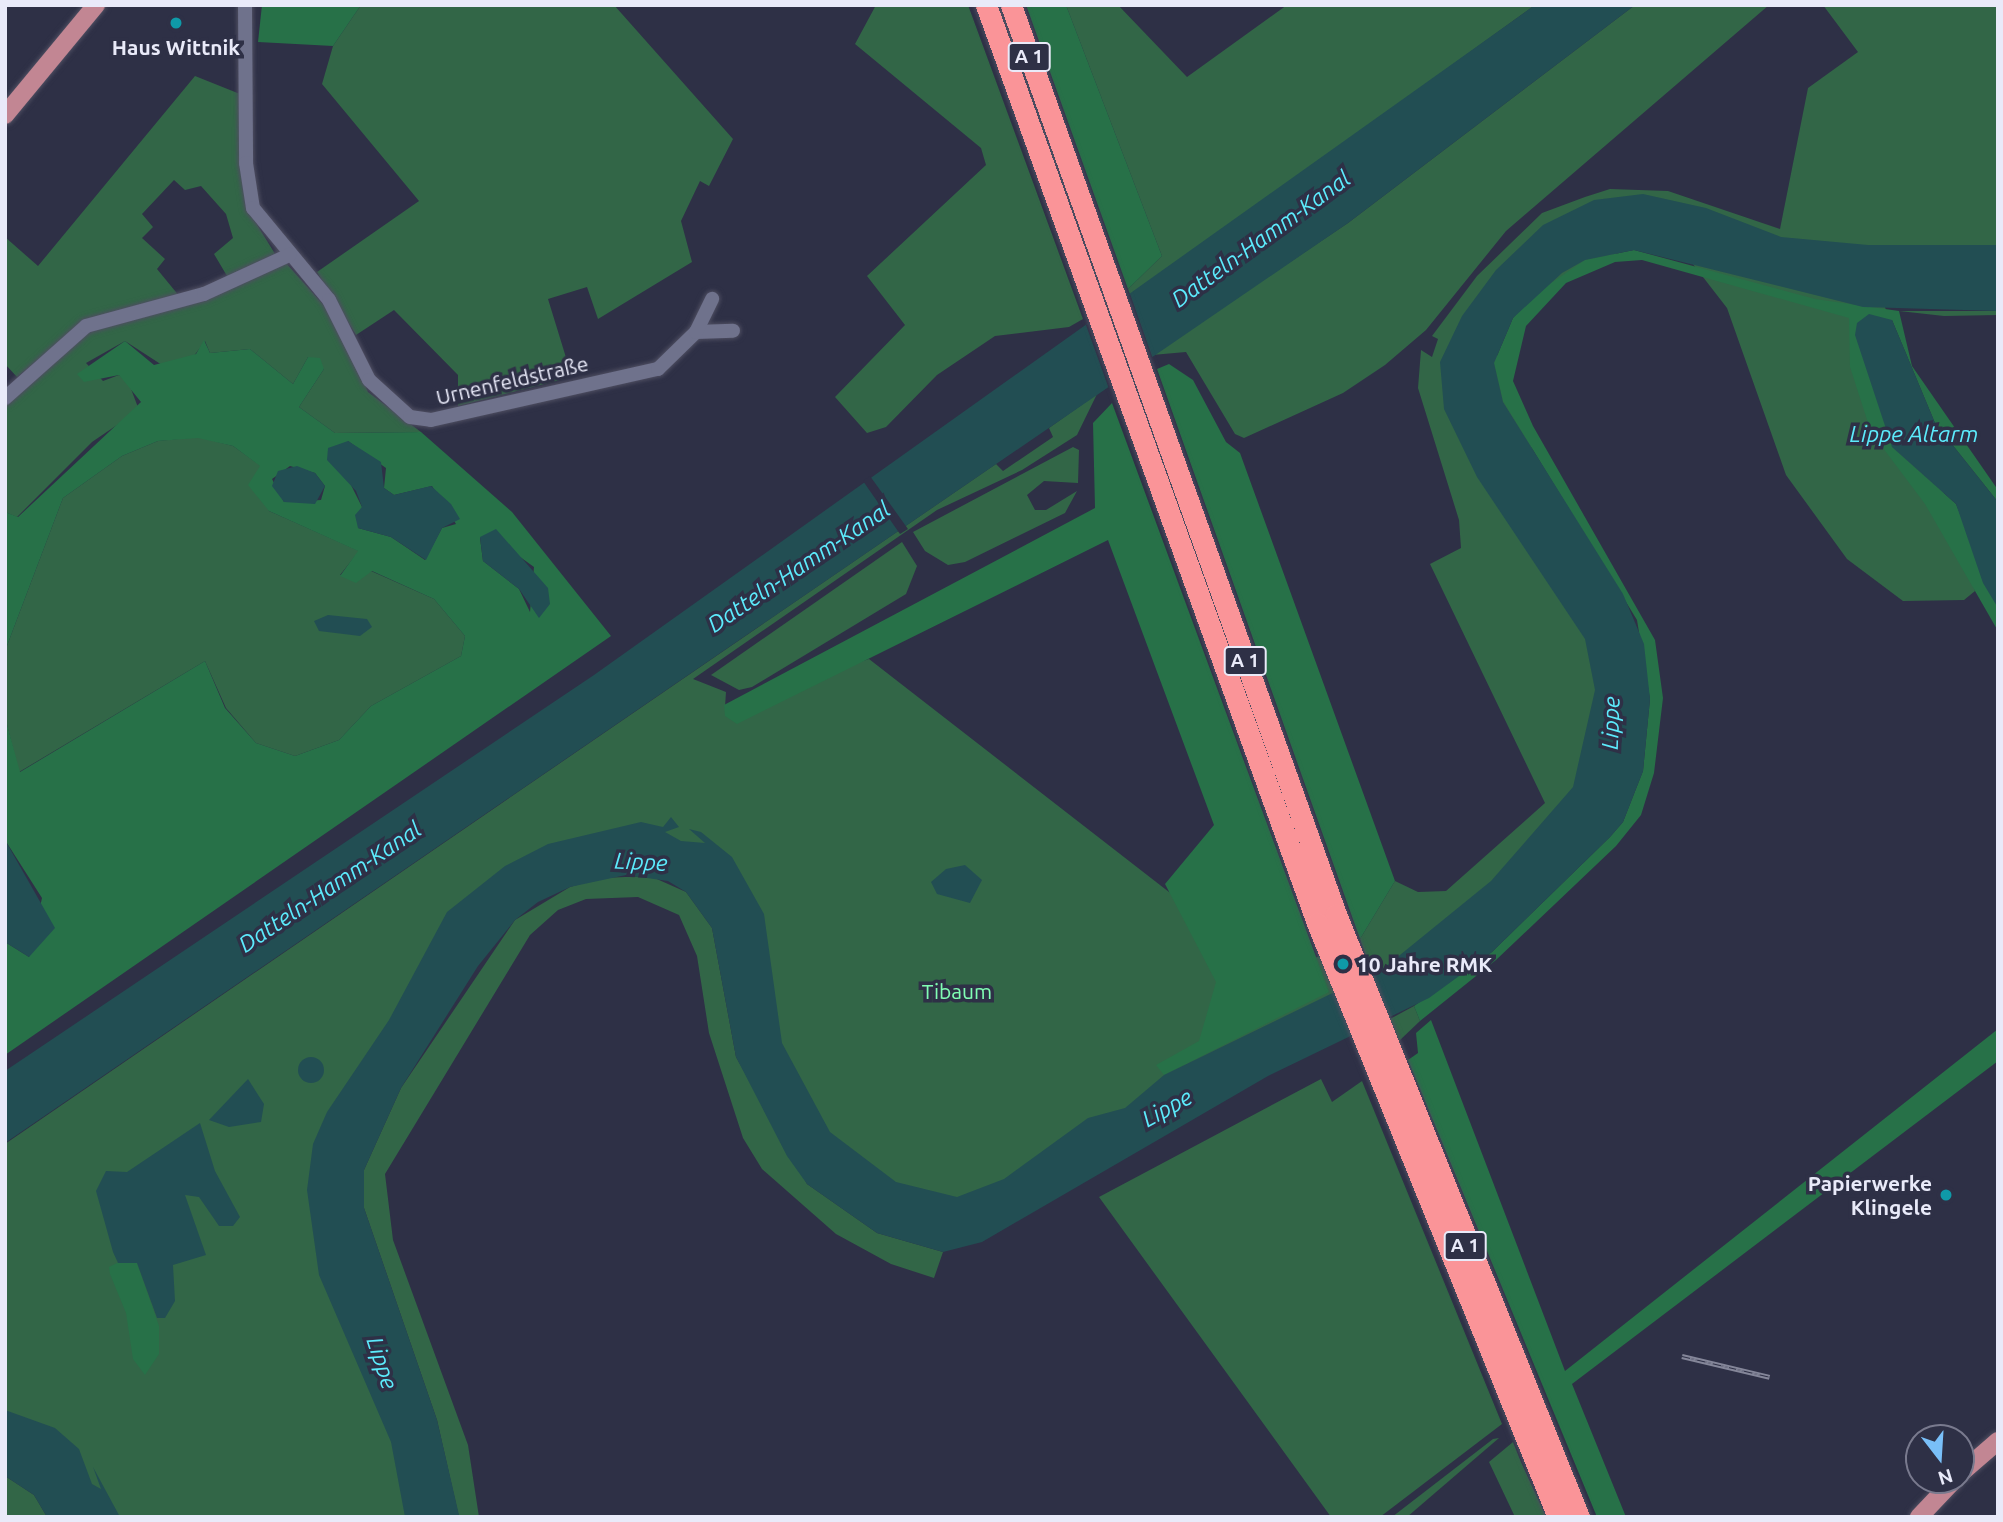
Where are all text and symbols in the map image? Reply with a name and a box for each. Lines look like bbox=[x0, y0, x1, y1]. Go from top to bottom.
marker: Haus Wittnik bbox=[168, 15, 184, 31]
place label: Haus Wittnik bbox=[112, 34, 240, 60]
road number: A 1 bbox=[1006, 41, 1052, 72]
water label: Datteln-Hamm-Kanal bbox=[1166, 165, 1356, 313]
street label: Urnenfeldstraße bbox=[433, 350, 591, 410]
water label: Lippe Altarm bbox=[1850, 420, 1978, 448]
water label: Datteln-Hamm-Kanal bbox=[702, 495, 896, 639]
road number: A 1 bbox=[1222, 646, 1268, 676]
water label: Lippe bbox=[1596, 696, 1626, 750]
water label: Datteln-Hamm-Kanal bbox=[233, 815, 427, 959]
water label: Lippe bbox=[614, 847, 668, 877]
place label: 10 Jahre RMK bbox=[1357, 951, 1492, 977]
marker: 10 Jahre RMK bbox=[1335, 956, 1351, 972]
park label: Tibaum bbox=[922, 978, 992, 1004]
water label: Lippe bbox=[1137, 1083, 1197, 1133]
place label: Papierwerke Klingele bbox=[1808, 1170, 1932, 1220]
marker: Papierwerke Klingele bbox=[1938, 1187, 1954, 1203]
road number: A 1 bbox=[1442, 1230, 1488, 1262]
water label: Lippe bbox=[361, 1333, 403, 1393]
north arrow bbox=[1905, 1424, 1975, 1494]
text: N bbox=[1936, 1465, 1956, 1490]

